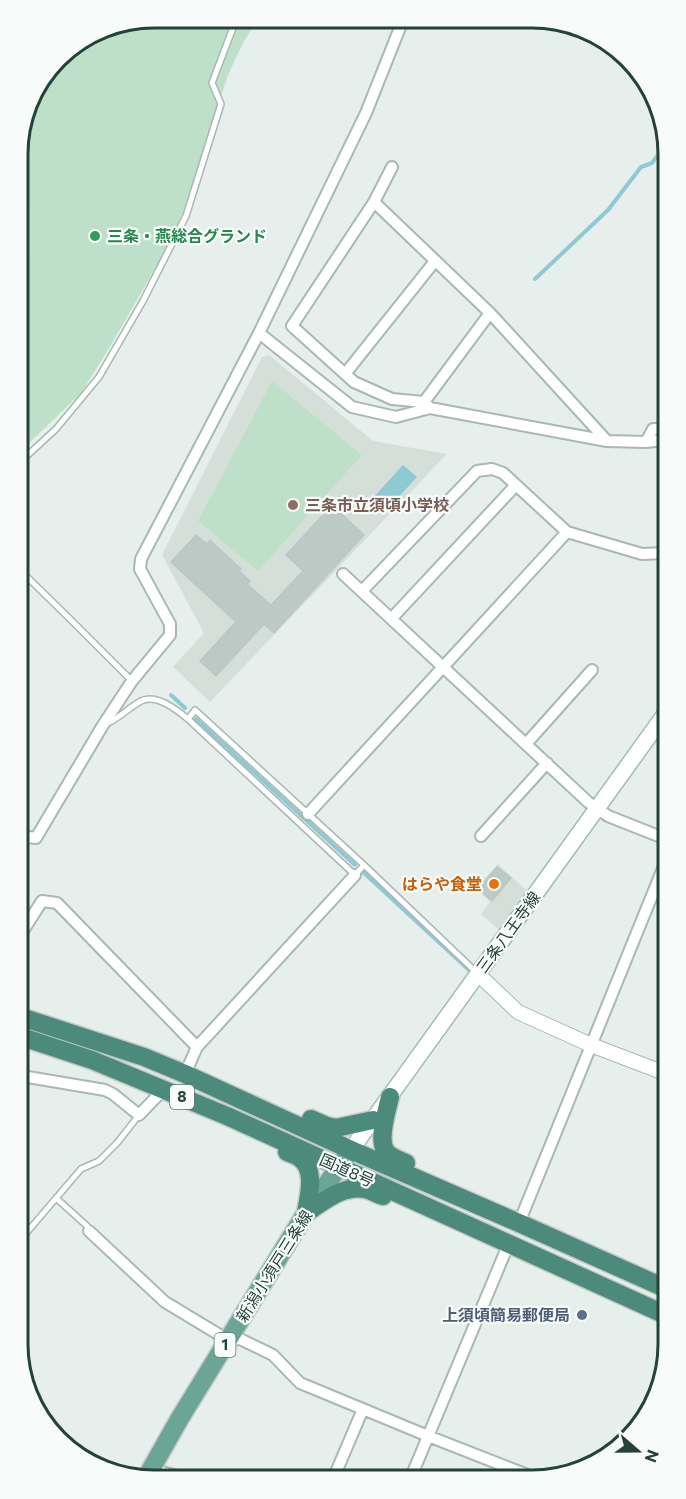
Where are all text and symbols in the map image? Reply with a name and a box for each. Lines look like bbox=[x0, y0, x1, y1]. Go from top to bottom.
place label: 三条・燕総合グランド bbox=[107, 226, 267, 245]
marker: 三条・燕総合グランド bbox=[88, 229, 102, 243]
place label: 三条市立須頃小学校 bbox=[305, 495, 449, 514]
marker: 三条市立須頃小学校 bbox=[286, 498, 300, 512]
place label: はらや食堂 bbox=[402, 874, 482, 893]
marker: はらや食堂 bbox=[487, 877, 501, 891]
street label: 三条八王寺線 bbox=[472, 887, 543, 976]
road number: 8 bbox=[170, 1085, 194, 1109]
street label: 国道8号 bbox=[317, 1149, 377, 1190]
street label: 新潟小須戸三条線 bbox=[232, 1206, 316, 1325]
place label: 上須頃簡易郵便局 bbox=[442, 1305, 570, 1324]
marker: 上須頃簡易郵便局 bbox=[575, 1308, 589, 1322]
road number: 1 bbox=[214, 1333, 236, 1357]
north arrow bbox=[608, 1421, 668, 1481]
text: N bbox=[642, 1447, 664, 1465]

